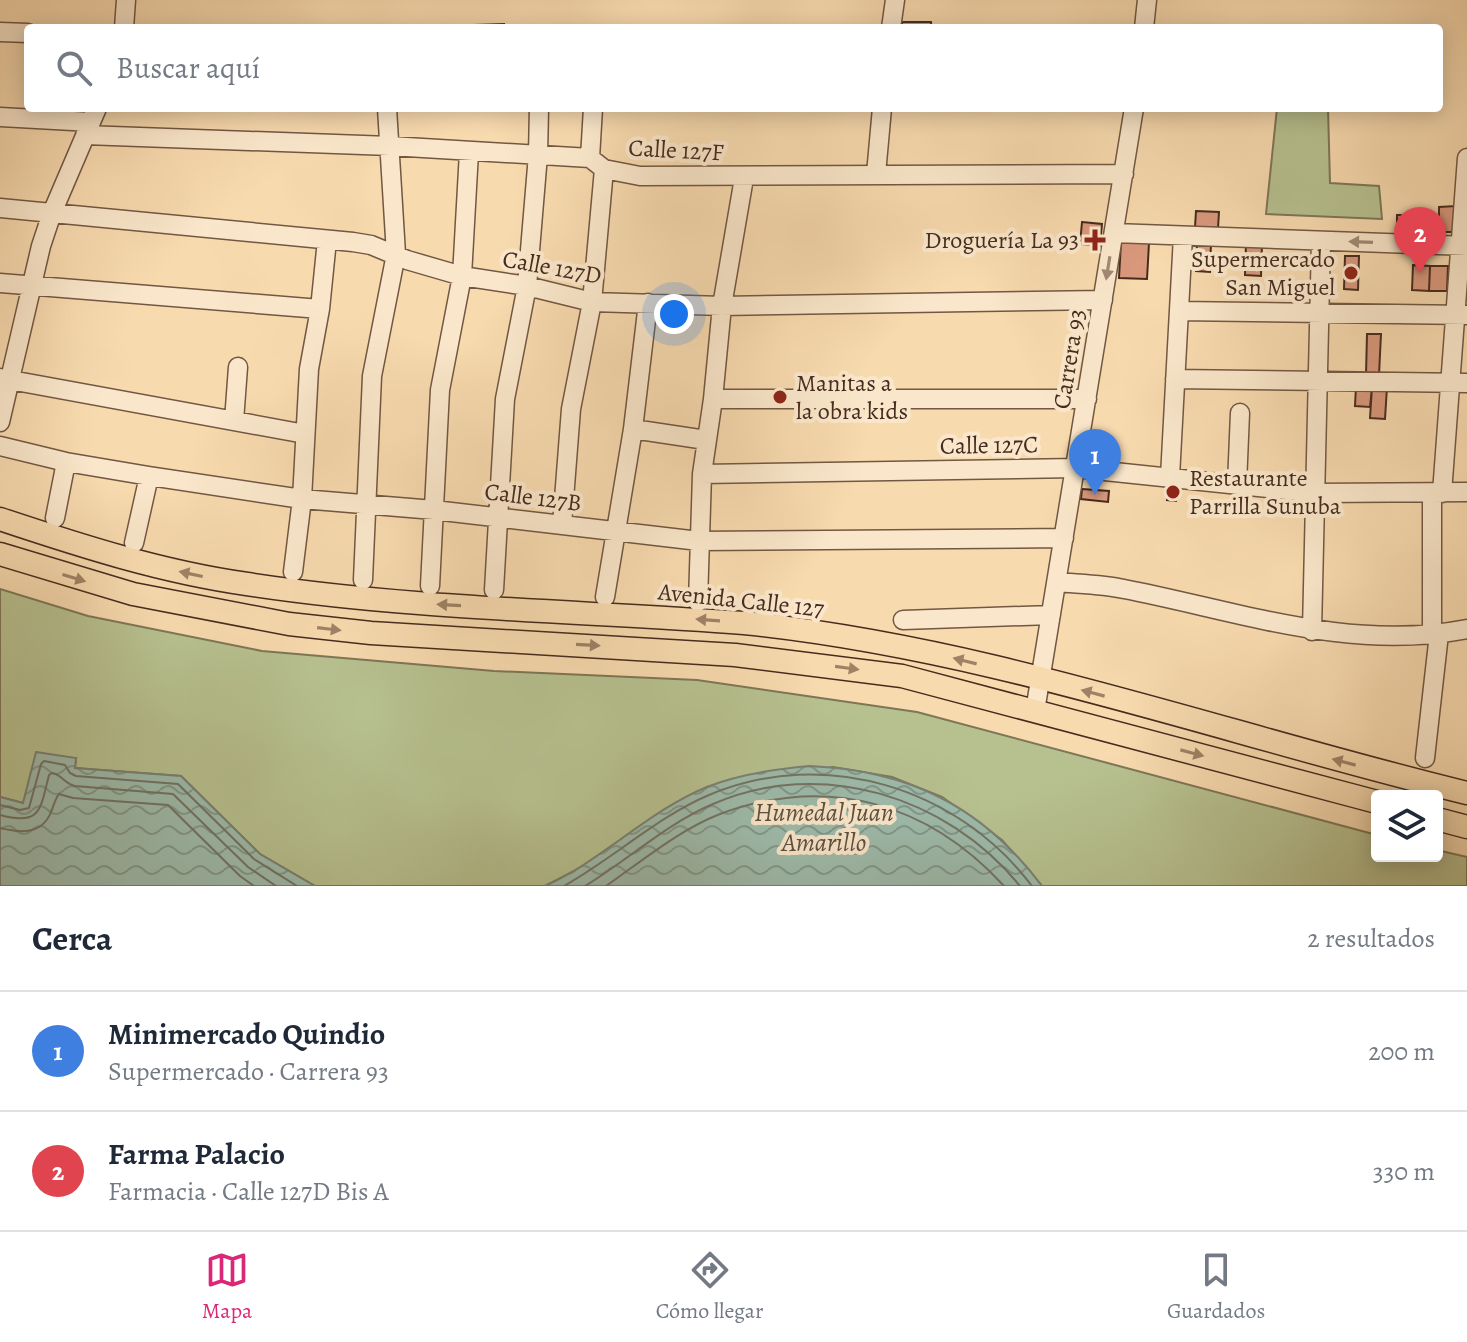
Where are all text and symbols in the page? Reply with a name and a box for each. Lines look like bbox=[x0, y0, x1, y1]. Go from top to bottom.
search box bbox=[24, 24, 1443, 112]
icon: search bbox=[52, 46, 96, 90]
text: Buscar aquí bbox=[116, 48, 260, 88]
street label: Calle 127F bbox=[628, 132, 724, 168]
pin: 2 bbox=[1394, 207, 1446, 273]
place label: Droguería La 93 bbox=[925, 224, 1079, 256]
marker: Droguería La 93 bbox=[1086, 231, 1104, 249]
one-way arrow bbox=[1348, 236, 1373, 249]
street label: Calle 127D bbox=[500, 243, 604, 291]
place label: Supermercado San Miguel bbox=[1191, 243, 1335, 303]
one-way arrow bbox=[1102, 256, 1114, 281]
marker: Supermercado San Miguel bbox=[1342, 264, 1360, 282]
your location bbox=[654, 294, 694, 334]
street label: Carrera 93 bbox=[1045, 307, 1093, 411]
place label: Manitas a la obra kids bbox=[796, 367, 908, 427]
marker: Manitas a la obra kids bbox=[771, 388, 789, 406]
street label: Calle 127C bbox=[940, 428, 1038, 462]
pin: 1 bbox=[1069, 429, 1121, 495]
place label: Restaurante Parrilla Sunuba bbox=[1189, 462, 1342, 522]
street label: Calle 127B bbox=[483, 475, 583, 519]
marker: Restaurante Parrilla Sunuba bbox=[1164, 483, 1182, 501]
one-way arrow bbox=[178, 567, 203, 580]
one-way arrow bbox=[63, 572, 87, 585]
street label: Avenida Calle 127 bbox=[656, 575, 826, 625]
one-way arrow bbox=[436, 598, 461, 611]
one-way arrow bbox=[695, 614, 720, 627]
one-way arrow bbox=[317, 622, 342, 635]
one-way arrow bbox=[576, 639, 601, 652]
one-way arrow bbox=[952, 654, 977, 666]
one-way arrow bbox=[835, 662, 860, 675]
one-way arrow bbox=[1081, 687, 1106, 699]
one-way arrow bbox=[1180, 747, 1204, 760]
one-way arrow bbox=[1331, 755, 1356, 767]
map controls bbox=[1371, 790, 1443, 862]
button: layers bbox=[1371, 790, 1443, 862]
water label: Humedal Juan Amarillo bbox=[754, 795, 894, 860]
text: Cerca bbox=[32, 915, 113, 962]
text: 2 resultados bbox=[1307, 921, 1435, 956]
text: Minimercado Quindio bbox=[108, 1014, 385, 1054]
text: 1 bbox=[53, 1034, 63, 1069]
text: 200 m bbox=[1368, 1034, 1435, 1069]
text: Supermercado · Carrera 93 bbox=[108, 1054, 389, 1089]
text: Farma Palacio bbox=[108, 1134, 285, 1174]
text: 2 bbox=[52, 1154, 64, 1189]
text: 330 m bbox=[1373, 1154, 1435, 1189]
text: Farmacia · Calle 127D Bis A bbox=[108, 1174, 389, 1209]
tab: Mapa bbox=[202, 1248, 252, 1326]
tab: Cómo llegar bbox=[656, 1248, 763, 1326]
tab: Guardados bbox=[1167, 1248, 1265, 1326]

